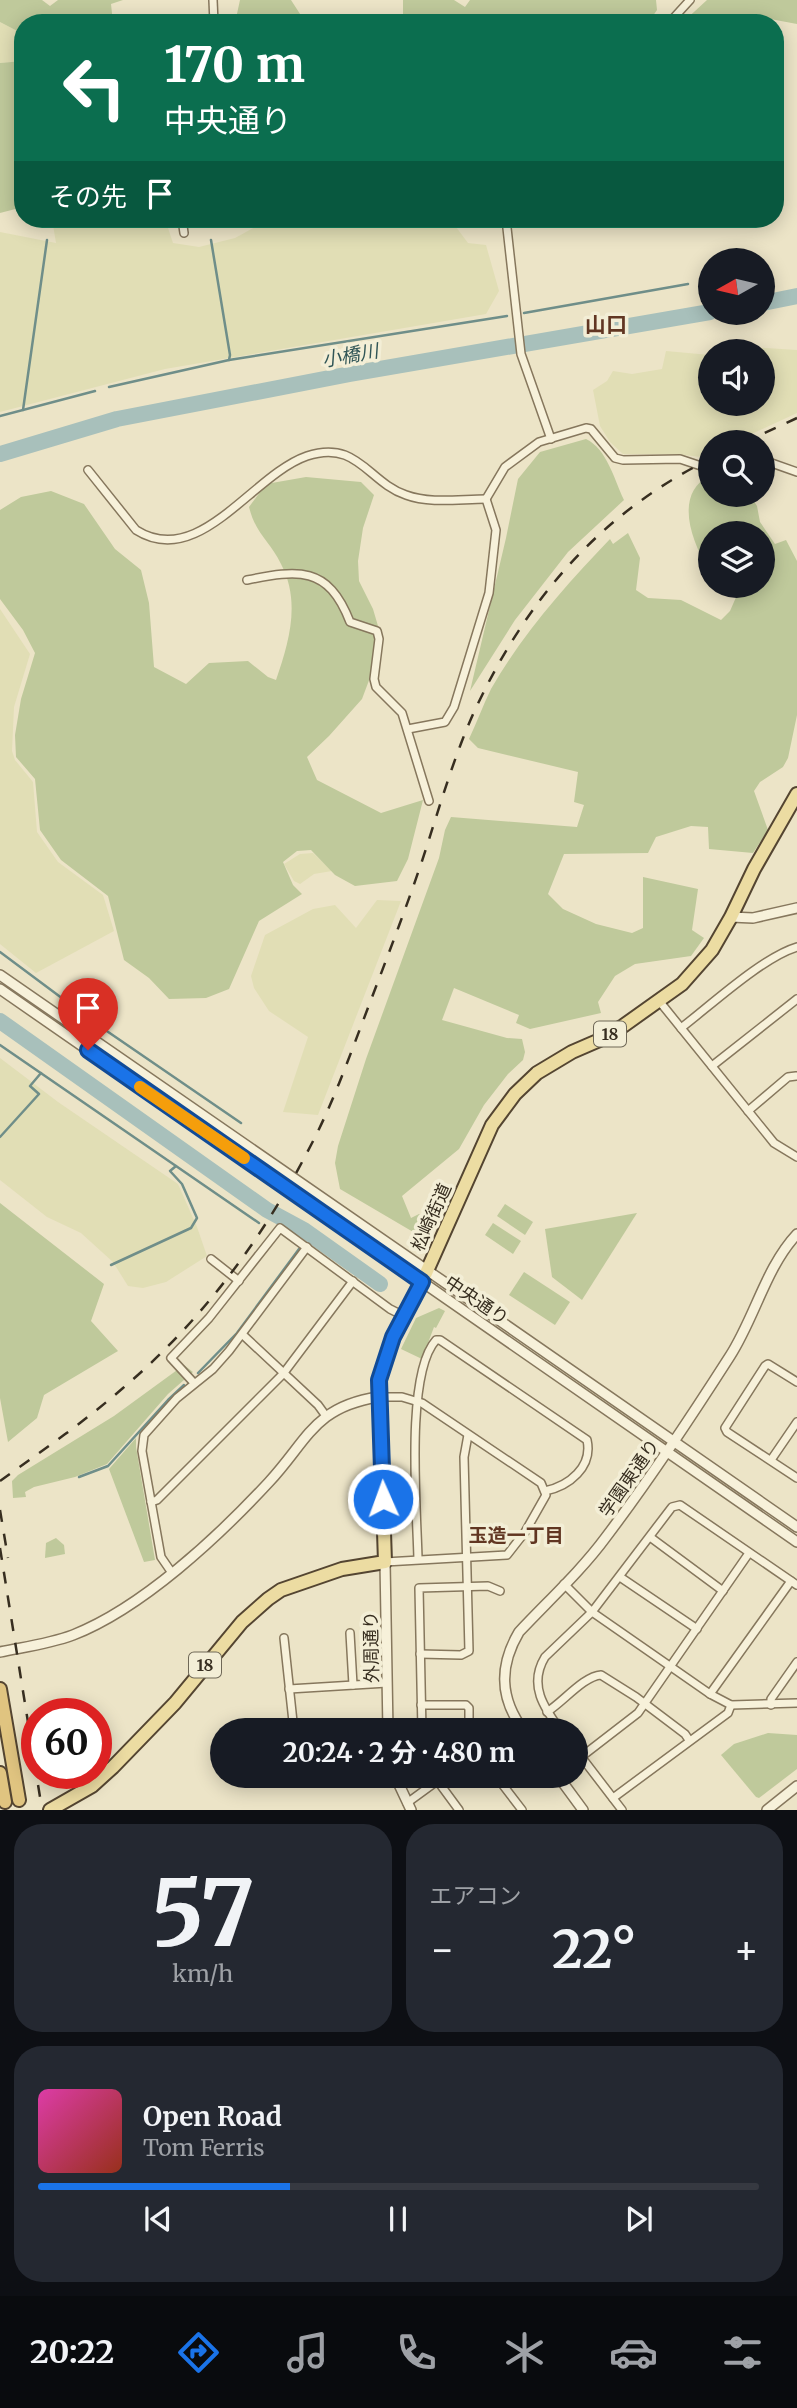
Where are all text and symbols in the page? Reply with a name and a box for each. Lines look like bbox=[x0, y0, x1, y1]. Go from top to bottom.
text: 170 m bbox=[164, 34, 305, 95]
icon: left bbox=[49, 42, 140, 133]
text: 中央通り bbox=[164, 101, 292, 141]
icon: arrive bbox=[141, 175, 179, 213]
text: その先 bbox=[49, 180, 127, 213]
north arrow bbox=[698, 248, 775, 326]
map controls bbox=[698, 248, 775, 598]
district label: 山口 bbox=[585, 311, 627, 338]
water label: 小橋川 bbox=[320, 338, 382, 372]
button: sound bbox=[698, 339, 775, 416]
button: search bbox=[698, 430, 775, 507]
button: layers bbox=[698, 521, 775, 598]
pin bbox=[58, 978, 118, 1050]
icon: arrive bbox=[69, 989, 107, 1027]
road number: 18 bbox=[594, 1022, 626, 1046]
street label: 松崎街道 bbox=[406, 1179, 456, 1255]
street label: 中央通り bbox=[441, 1270, 513, 1330]
street label: 学園東通り bbox=[594, 1435, 664, 1521]
position arrow bbox=[346, 1462, 420, 1536]
district label: 玉造一丁目 bbox=[468, 1523, 564, 1547]
street label: 外周通り bbox=[359, 1611, 383, 1683]
road number: 18 bbox=[189, 1652, 221, 1678]
speed limit sign: 60 bbox=[21, 1698, 112, 1789]
text: 20:24 · 2 分 · 480 m bbox=[283, 1736, 515, 1769]
text: 57 bbox=[151, 1856, 254, 1971]
text: エアコン bbox=[430, 1881, 522, 1910]
text: 22° bbox=[552, 1917, 636, 1982]
text: − bbox=[430, 1926, 455, 1973]
text: + bbox=[734, 1926, 759, 1973]
text: km/h bbox=[172, 1959, 233, 1988]
text: Open Road bbox=[143, 2100, 282, 2133]
text: Tom Ferris bbox=[143, 2133, 265, 2162]
icon: previous bbox=[139, 2200, 177, 2238]
icon: pause bbox=[379, 2200, 417, 2238]
icon: next bbox=[620, 2200, 658, 2238]
icon: directions bbox=[174, 2328, 223, 2377]
icon: music bbox=[283, 2328, 332, 2377]
icon: phone bbox=[392, 2328, 441, 2377]
icon: climate bbox=[500, 2328, 549, 2377]
icon: car bbox=[609, 2328, 658, 2377]
icon: filters bbox=[718, 2328, 767, 2377]
text: 20:22 bbox=[30, 2332, 114, 2372]

